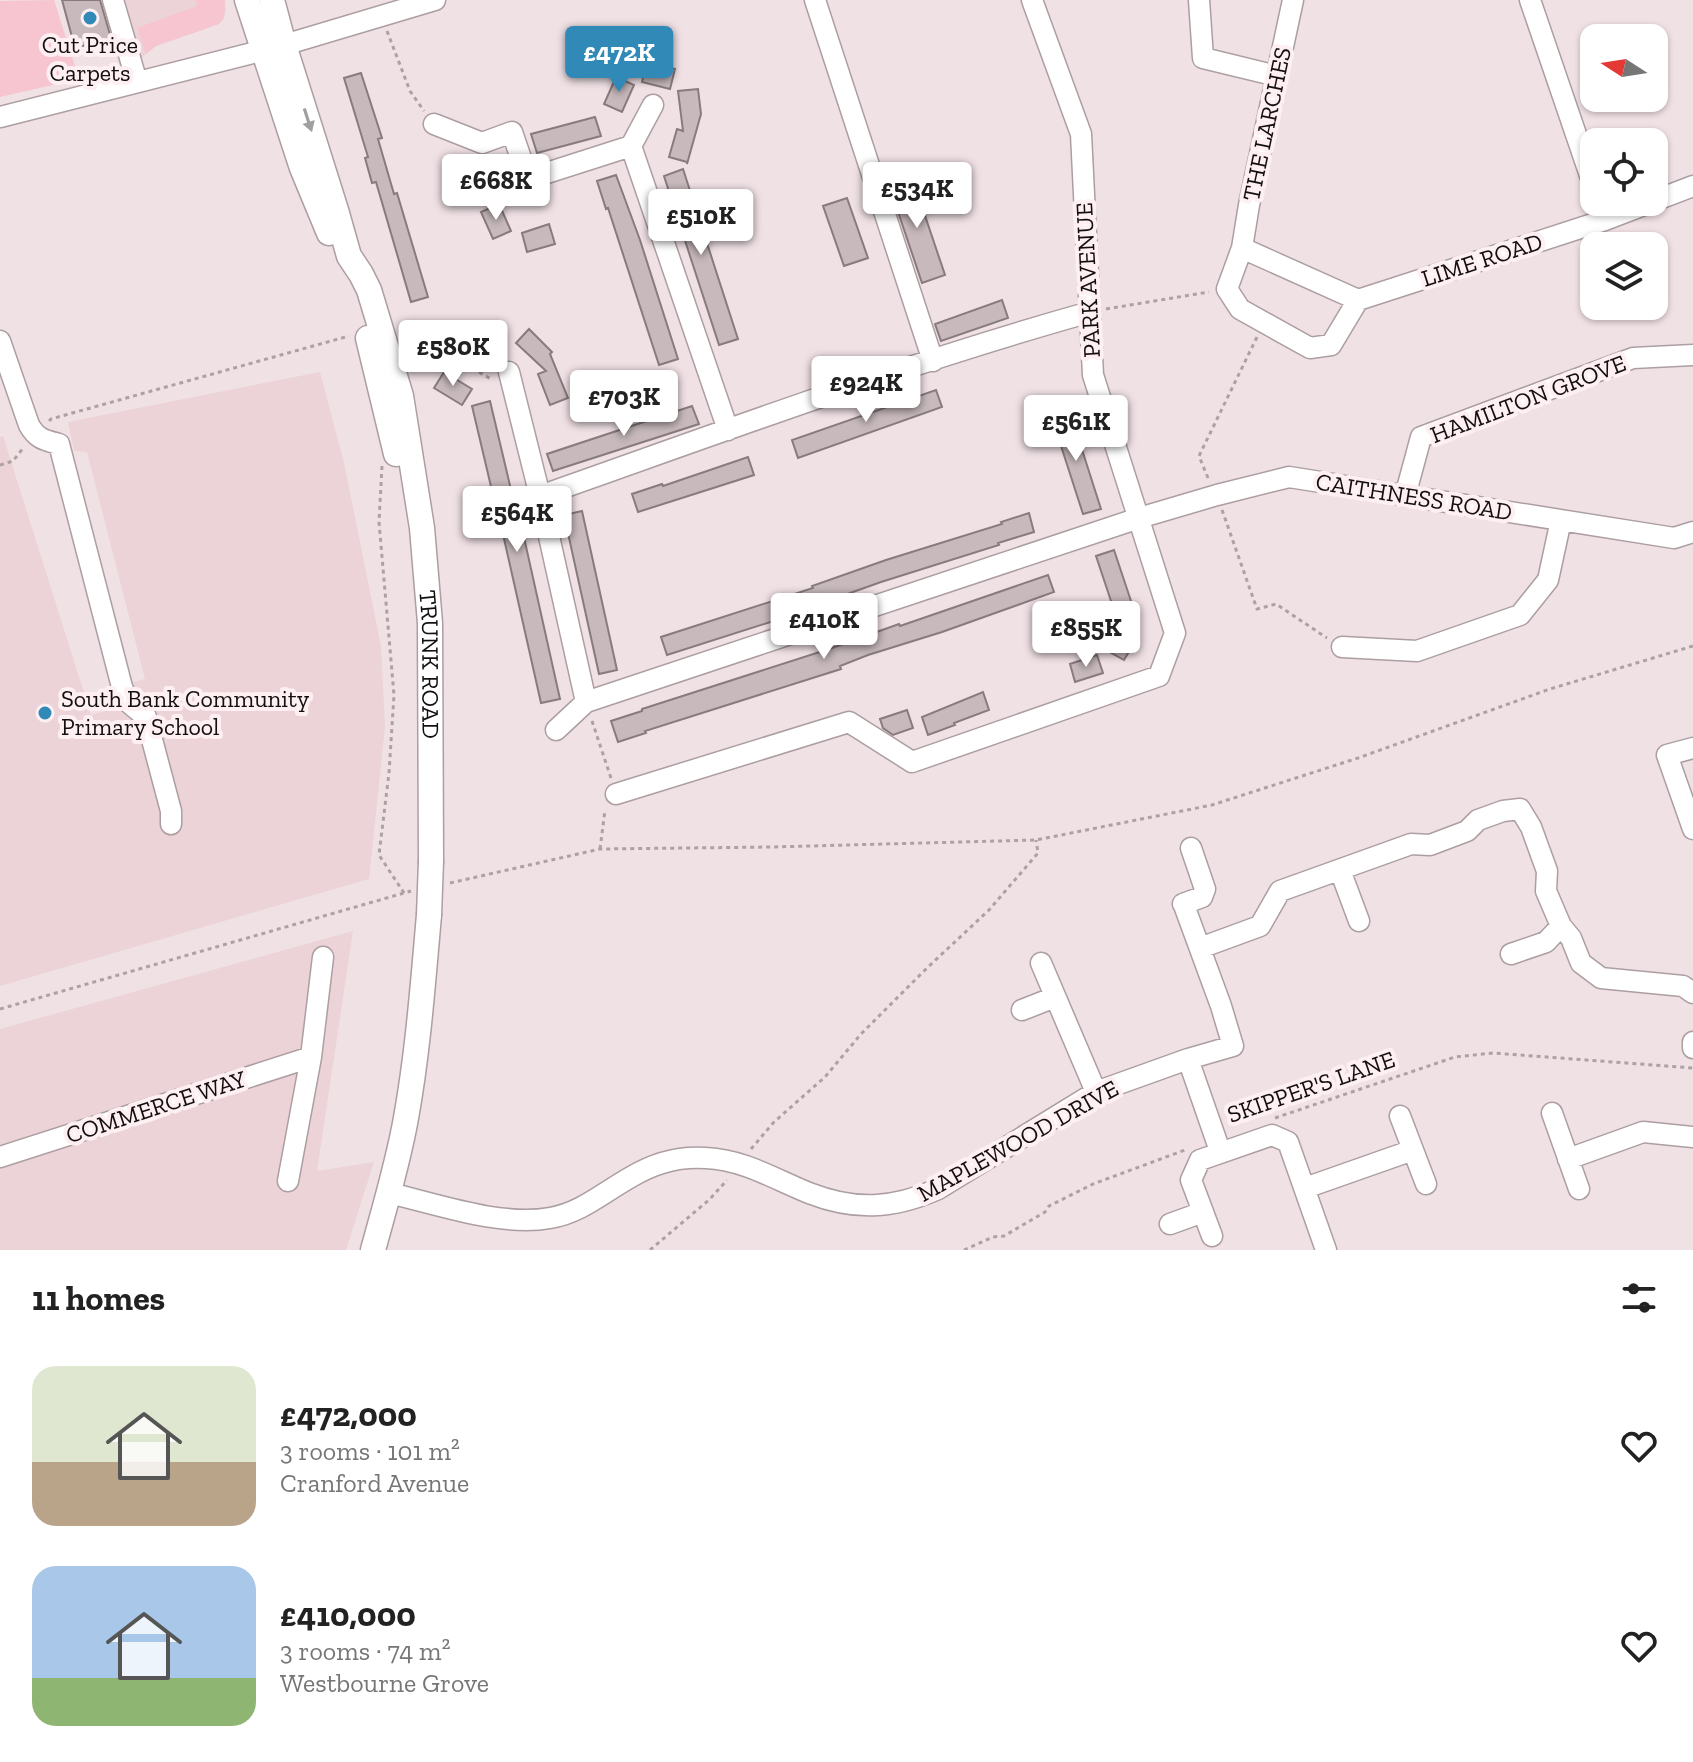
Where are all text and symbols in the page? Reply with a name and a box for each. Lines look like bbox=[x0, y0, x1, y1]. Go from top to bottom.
marker: Cut Price Carpets bbox=[81, 9, 99, 27]
north arrow bbox=[1580, 24, 1668, 112]
map controls bbox=[1580, 24, 1668, 320]
pin: £472K bbox=[563, 26, 675, 94]
place label: Cut Price Carpets bbox=[42, 30, 138, 87]
text: £472K bbox=[583, 36, 655, 68]
street label: THE LARCHES bbox=[1236, 44, 1297, 203]
one-way arrow bbox=[302, 108, 315, 132]
button: locate bbox=[1580, 128, 1668, 216]
pin: £668K bbox=[440, 154, 552, 222]
pin: £534K bbox=[861, 162, 973, 230]
text: £668K bbox=[460, 164, 532, 196]
text: £534K bbox=[881, 172, 953, 204]
pin: £510K bbox=[645, 189, 757, 257]
text: £510K bbox=[666, 199, 736, 231]
street label: PARK AVENUE bbox=[1069, 202, 1106, 358]
street label: LIME ROAD bbox=[1418, 226, 1546, 293]
button: layers bbox=[1580, 232, 1668, 320]
pin: £580K bbox=[397, 320, 509, 388]
text: £580K bbox=[417, 330, 489, 362]
street label: HAMILTON GROVE bbox=[1426, 348, 1630, 449]
pin: £924K bbox=[810, 356, 922, 424]
text: £924K bbox=[829, 366, 903, 398]
pin: £703K bbox=[568, 370, 680, 438]
text: £703K bbox=[588, 380, 660, 412]
pin: £561K bbox=[1020, 395, 1132, 463]
text: £561K bbox=[1042, 405, 1110, 437]
street label: CAITHNESS ROAD bbox=[1314, 467, 1514, 526]
pin: £564K bbox=[461, 486, 573, 554]
text: £564K bbox=[481, 496, 553, 528]
street label: TRUNK ROAD bbox=[413, 589, 445, 739]
pin: £410K bbox=[768, 593, 880, 661]
pin: £855K bbox=[1030, 601, 1142, 669]
text: £410K bbox=[789, 603, 859, 635]
text: £855K bbox=[1050, 611, 1122, 643]
place label: South Bank Community Primary School bbox=[61, 684, 310, 741]
marker: South Bank Community Primary School bbox=[36, 704, 54, 722]
street label: SKIPPER'S LANE bbox=[1223, 1044, 1398, 1129]
street label: COMMERCE WAY bbox=[62, 1064, 250, 1149]
street label: MAPLEWOOD DRIVE bbox=[912, 1073, 1123, 1208]
icon: filters bbox=[1617, 1276, 1661, 1320]
text: 11 homes bbox=[32, 1278, 165, 1319]
text: £472,000 bbox=[280, 1394, 417, 1435]
icon: home bbox=[96, 1398, 192, 1494]
icon: heart bbox=[1617, 1424, 1661, 1468]
text: 3 rooms · 101 m² bbox=[280, 1435, 460, 1467]
text: Cranford Avenue bbox=[280, 1467, 469, 1499]
text: £410,000 bbox=[280, 1594, 416, 1635]
icon: home bbox=[96, 1598, 192, 1694]
icon: heart bbox=[1617, 1624, 1661, 1668]
text: 3 rooms · 74 m² bbox=[280, 1635, 451, 1667]
text: Westbourne Grove bbox=[280, 1667, 489, 1699]

